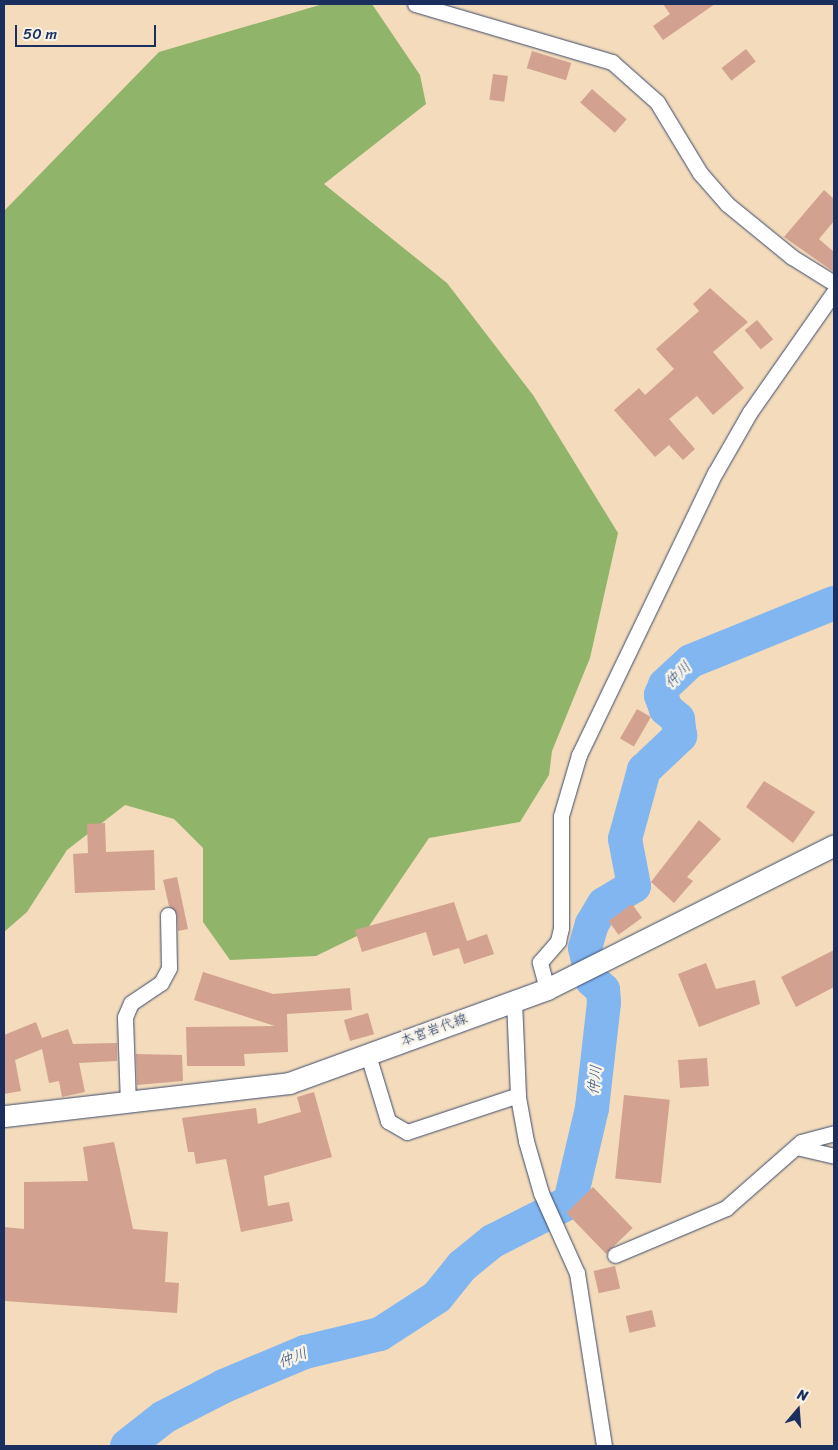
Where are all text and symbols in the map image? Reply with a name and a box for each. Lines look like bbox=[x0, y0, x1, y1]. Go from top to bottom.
scale bar bbox=[18, 15, 159, 47]
text: 50 m bbox=[23, 21, 57, 47]
water label: 仲川 bbox=[661, 658, 695, 692]
street label: 本宮岩代線 bbox=[398, 1010, 470, 1050]
water label: 仲川 bbox=[584, 1064, 606, 1096]
water label: 仲川 bbox=[276, 1344, 310, 1372]
text: N bbox=[794, 1382, 811, 1409]
north arrow bbox=[773, 1385, 823, 1435]

